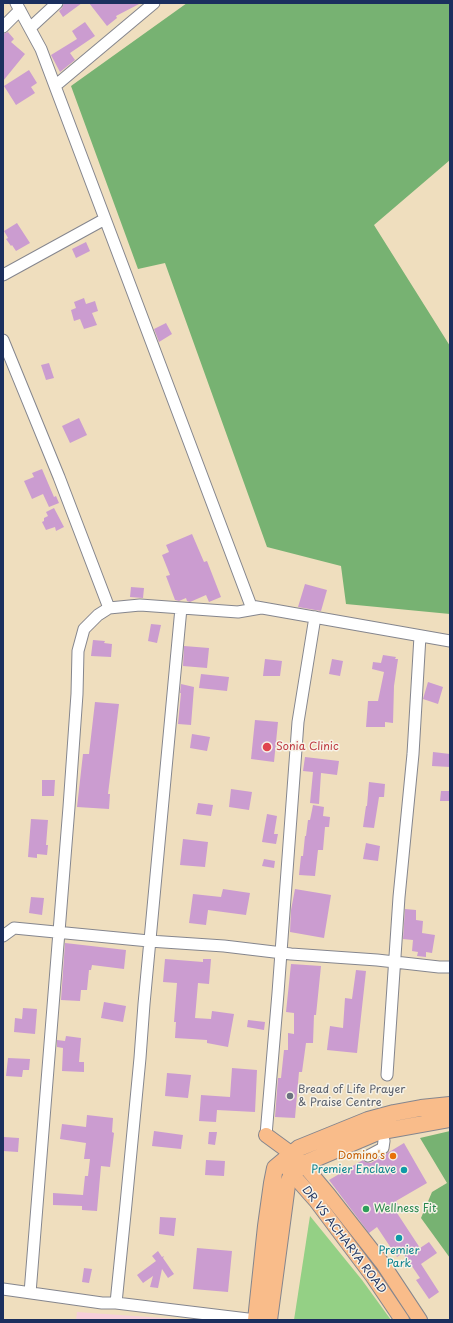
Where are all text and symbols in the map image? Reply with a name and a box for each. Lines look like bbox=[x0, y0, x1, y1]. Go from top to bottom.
place label: Sonia Clinic bbox=[276, 740, 339, 754]
marker: Sonia Clinic bbox=[261, 741, 273, 753]
place label: Bread of Life Prayer & Praise Centre bbox=[298, 1083, 405, 1109]
marker: Bread of Life Prayer & Praise Centre bbox=[285, 1091, 295, 1101]
place label: Domino's bbox=[338, 1149, 385, 1163]
marker: Domino's bbox=[388, 1151, 398, 1161]
place label: Premier Enclave bbox=[311, 1163, 396, 1177]
marker: Premier Enclave bbox=[399, 1165, 409, 1175]
street label: DR VS ACHARYA ROAD bbox=[299, 1184, 389, 1296]
place label: Wellness Fit bbox=[374, 1202, 436, 1216]
marker: Wellness Fit bbox=[361, 1204, 371, 1214]
marker: Premier Park bbox=[394, 1233, 404, 1243]
place label: Premier Park bbox=[379, 1244, 419, 1270]

